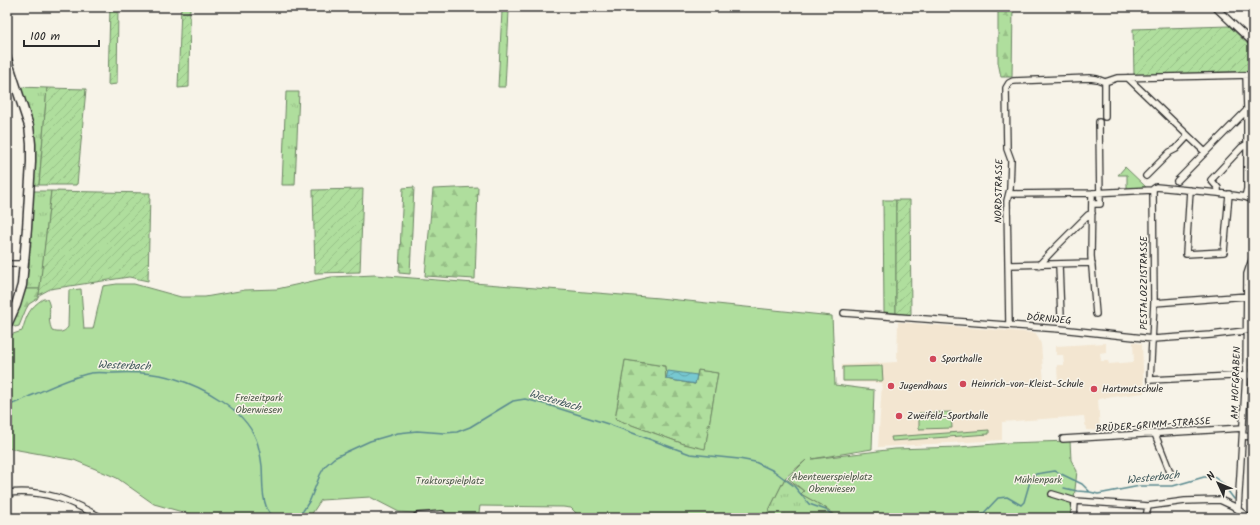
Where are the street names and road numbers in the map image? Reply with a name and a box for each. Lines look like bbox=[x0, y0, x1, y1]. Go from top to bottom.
street label: NORDSTRASSE bbox=[990, 158, 1008, 223]
street label: PESTALOZZISTRASSE bbox=[1136, 235, 1152, 330]
street label: DÖRNWEG bbox=[1026, 309, 1072, 329]
street label: AM HOFGRABEN bbox=[1227, 346, 1245, 420]
street label: BRÜDER-GRIMM-STRASSE bbox=[1095, 413, 1212, 437]

